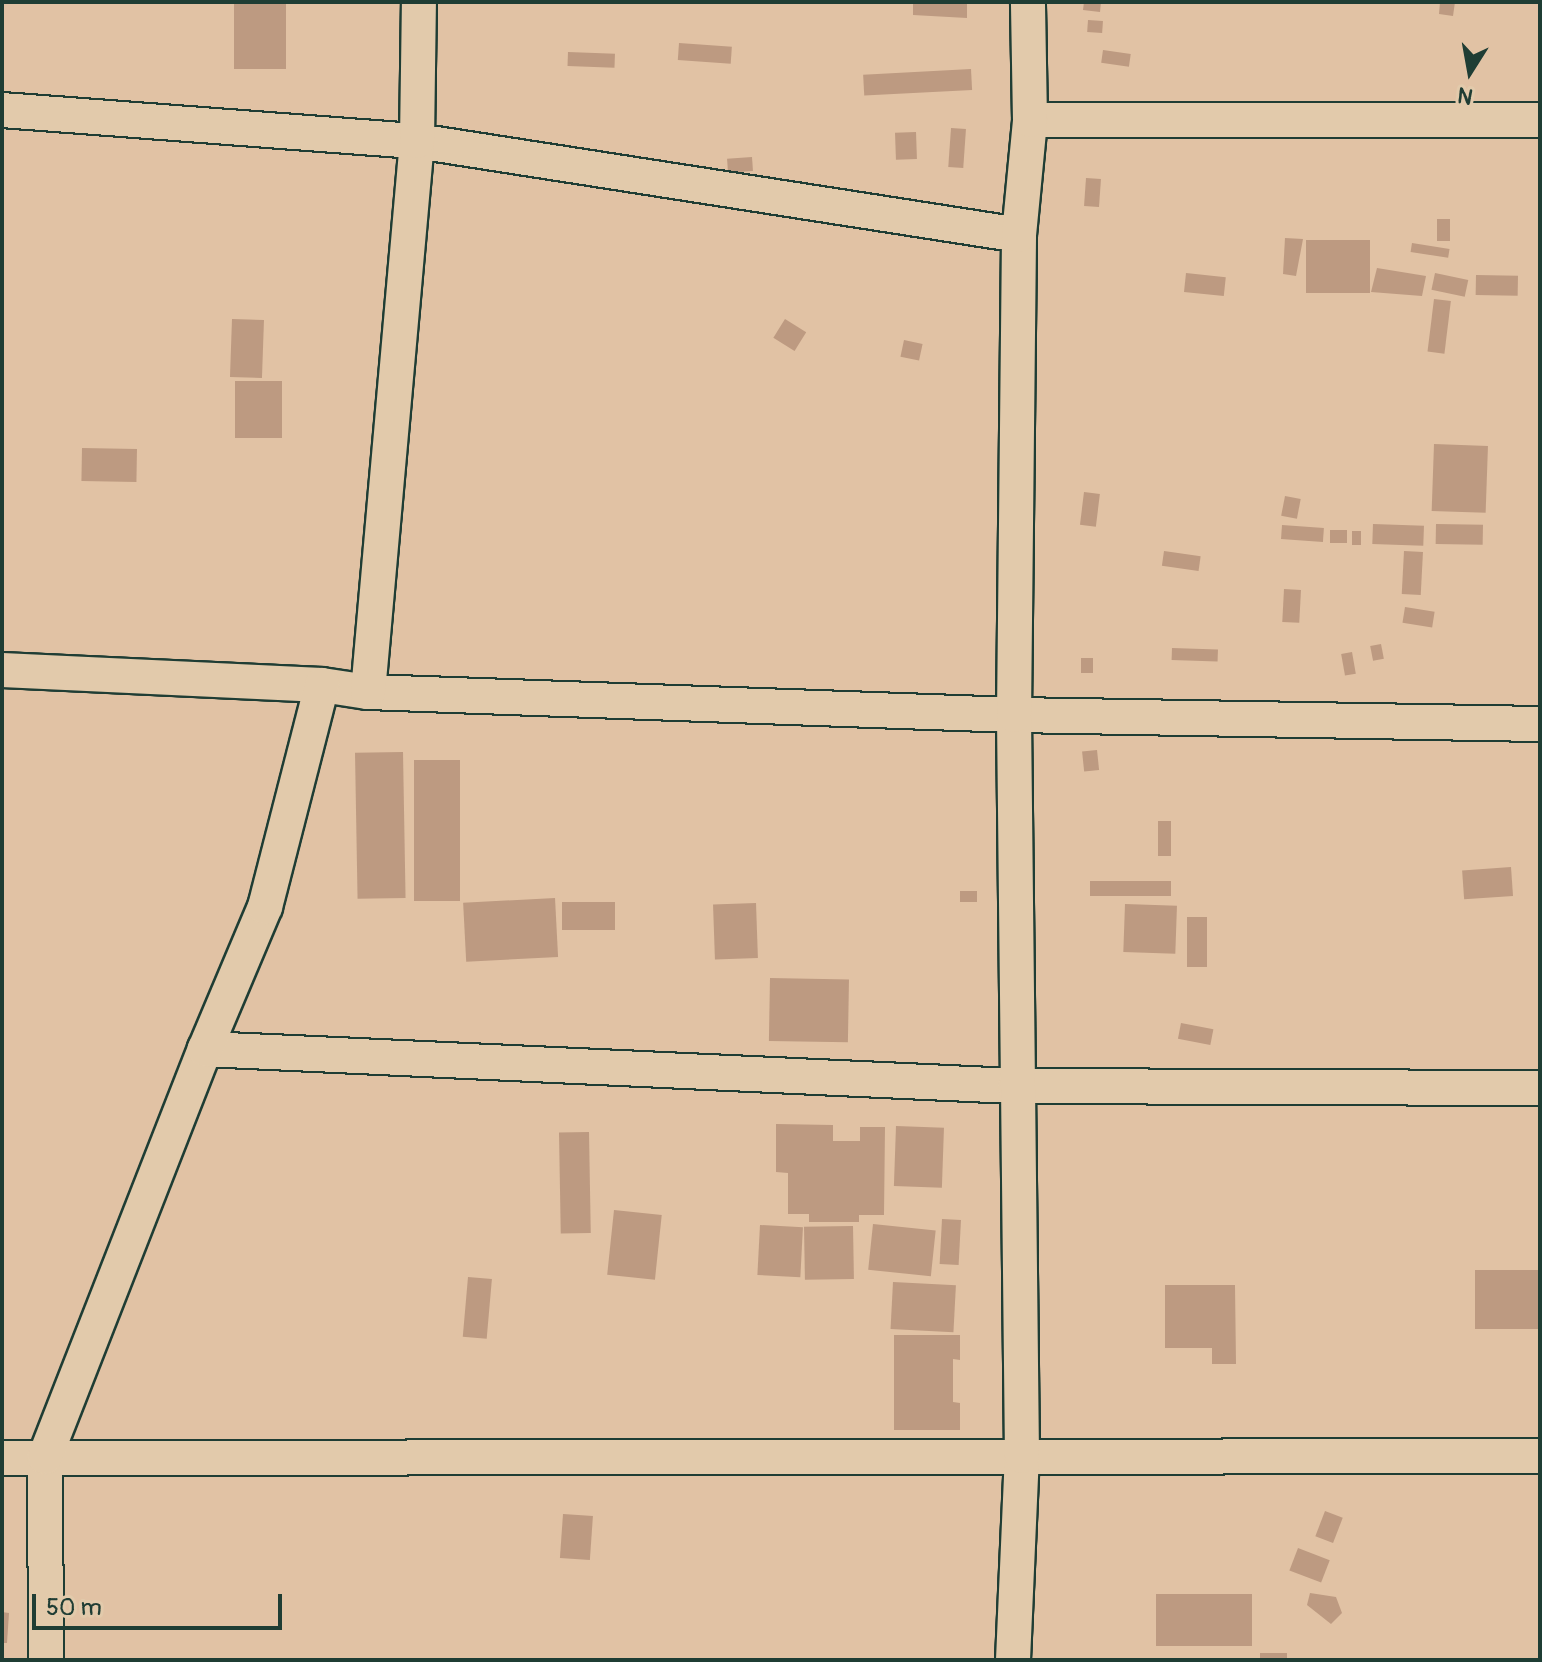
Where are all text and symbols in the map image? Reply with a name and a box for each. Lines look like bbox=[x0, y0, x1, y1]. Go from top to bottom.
north arrow bbox=[1430, 32, 1510, 112]
text: N bbox=[1455, 80, 1475, 111]
scale bar bbox=[36, 1578, 286, 1628]
text: 50 m bbox=[46, 1593, 102, 1622]

